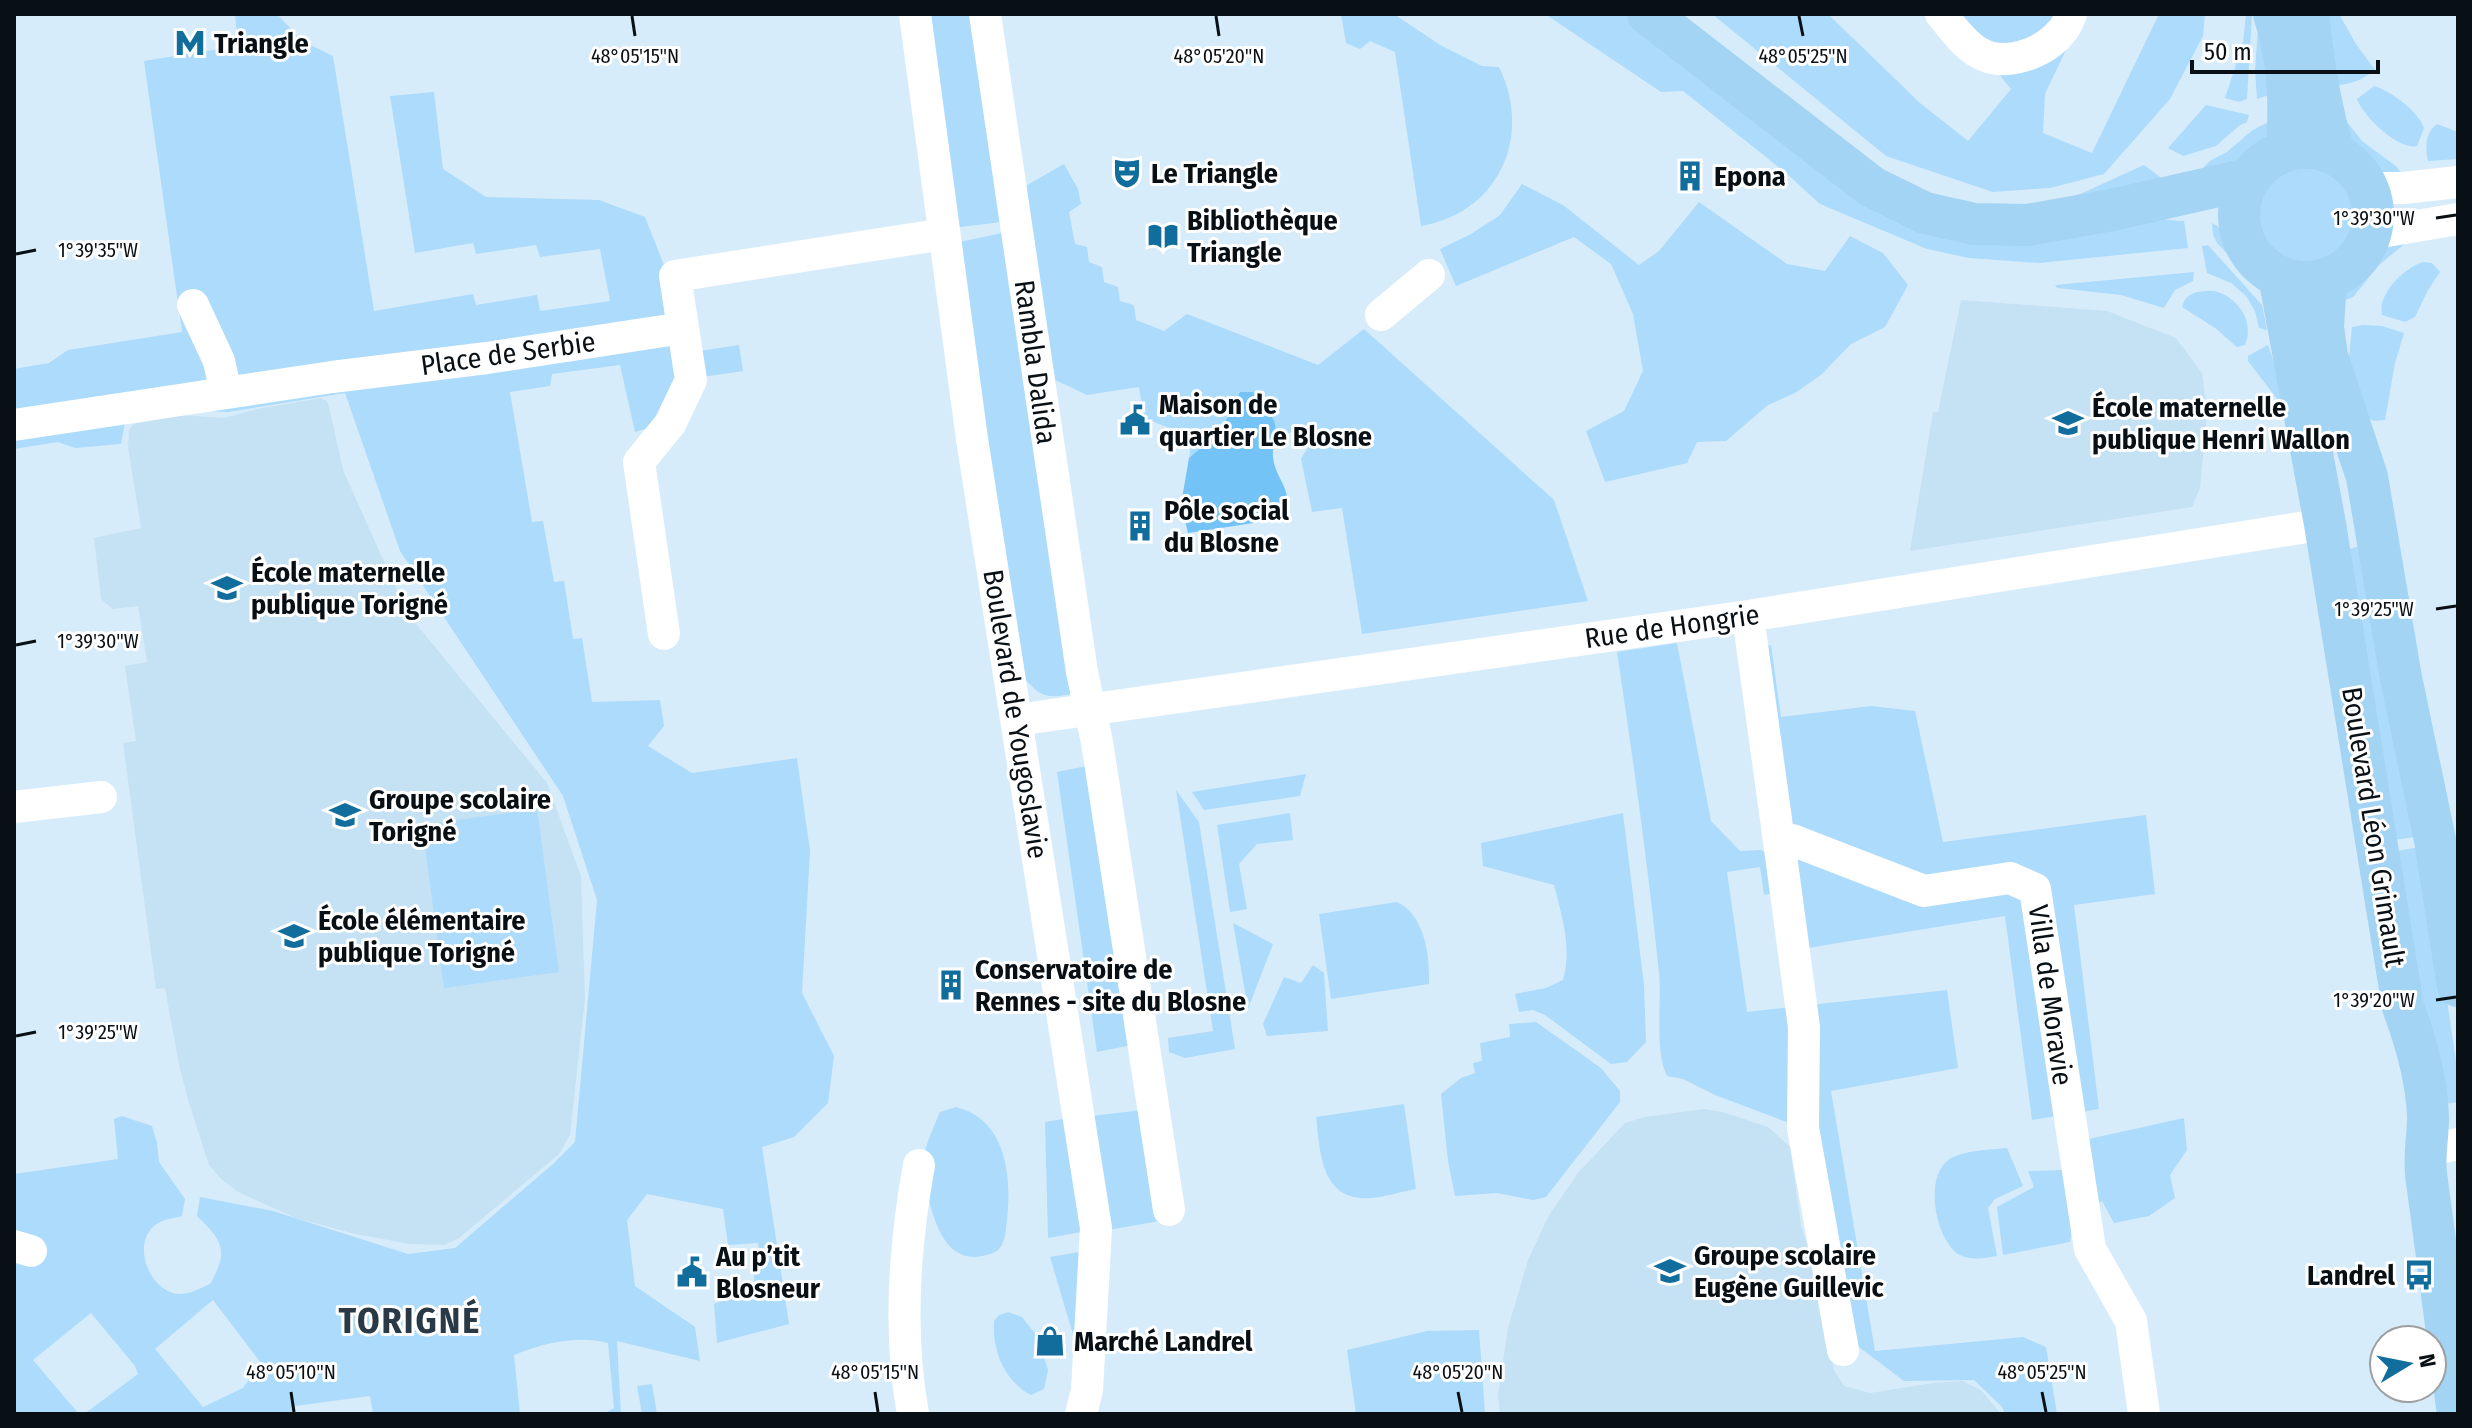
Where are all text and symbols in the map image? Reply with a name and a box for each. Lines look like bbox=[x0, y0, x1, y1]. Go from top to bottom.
scale bar bbox=[2192, 24, 2378, 74]
metro station icon: Triangle bbox=[173, 26, 207, 60]
place label: Triangle bbox=[214, 27, 309, 60]
text: 50 m bbox=[2204, 38, 2252, 66]
text: 48°05'15"N bbox=[591, 44, 679, 68]
text: 48°05'20"N bbox=[1174, 44, 1264, 68]
text: 48°05'25"N bbox=[1758, 44, 1848, 68]
theatre icon: Le Triangle bbox=[1110, 156, 1144, 190]
place label: Le Triangle bbox=[1151, 157, 1278, 190]
building icon: Epona bbox=[1673, 159, 1707, 193]
place label: Epona bbox=[1714, 160, 1786, 193]
place label: Bibliothèque Triangle bbox=[1187, 204, 1338, 269]
text: 1°39'30"W bbox=[2333, 206, 2415, 230]
library icon: Bibliothèque Triangle bbox=[1146, 219, 1180, 253]
text: 1°39'35"W bbox=[58, 238, 138, 262]
street label: Rambla Dalida bbox=[1008, 278, 1063, 446]
street label: Place de Serbie bbox=[419, 325, 597, 382]
place label: Maison de quartier Le Blosne bbox=[1159, 388, 1372, 453]
place label: École maternelle publique Henri Wallon bbox=[2092, 390, 2350, 456]
public building icon: Maison de quartier Le Blosne bbox=[1118, 403, 1152, 437]
school or university icon: École maternelle publique Henri Wallon bbox=[2051, 406, 2085, 440]
place label: Pôle social du Blosne bbox=[1164, 494, 1289, 559]
building icon: Pôle social du Blosne bbox=[1123, 509, 1157, 543]
place label: École maternelle publique Torigné bbox=[251, 555, 448, 621]
street label: Boulevard de Yougoslavie bbox=[976, 567, 1055, 861]
school or university icon: École maternelle publique Torigné bbox=[210, 571, 244, 605]
text: 1°39'25"W bbox=[2334, 597, 2414, 621]
street label: Rue de Hongrie bbox=[1583, 598, 1762, 655]
text: 1°39'30"W bbox=[57, 629, 139, 653]
street label: Boulevard Léon Grimault bbox=[2335, 685, 2412, 970]
place label: Groupe scolaire Torigné bbox=[369, 783, 551, 848]
school or university icon: Groupe scolaire Torigné bbox=[328, 798, 362, 832]
place label: École élémentaire publique Torigné bbox=[318, 903, 525, 969]
street label: Villa de Moravie bbox=[2022, 903, 2080, 1087]
school or university icon: École élémentaire publique Torigné bbox=[277, 919, 311, 953]
place label: Conservatoire de Rennes - site du Blosne bbox=[975, 953, 1246, 1018]
building icon: Conservatoire de Rennes - site du Blosne bbox=[934, 968, 968, 1002]
text: 1°39'20"W bbox=[2333, 988, 2415, 1012]
text: 1°39'25"W bbox=[58, 1020, 138, 1044]
place label: Groupe scolaire Eugène Guillevic bbox=[1694, 1239, 1884, 1304]
place label: Au p’tit Blosneur bbox=[715, 1240, 821, 1305]
school or university icon: Groupe scolaire Eugène Guillevic bbox=[1653, 1254, 1687, 1288]
public building icon: Au p’tit Blosneur bbox=[675, 1255, 709, 1289]
bus stop icon: Landrel bbox=[2402, 1258, 2436, 1292]
place label: Landrel bbox=[2307, 1259, 2395, 1292]
district label: TORIGNÉ bbox=[339, 1298, 481, 1343]
shop icon: Marché Landrel bbox=[1033, 1324, 1067, 1358]
north arrow bbox=[2368, 1324, 2448, 1404]
place label: Marché Landrel bbox=[1074, 1325, 1253, 1358]
text: N bbox=[2413, 1352, 2442, 1369]
text: 48°05'10"N bbox=[246, 1360, 336, 1384]
text: 48°05'15"N bbox=[831, 1360, 919, 1384]
text: 48°05'20"N bbox=[1413, 1360, 1503, 1384]
text: 48°05'25"N bbox=[1997, 1360, 2087, 1384]

